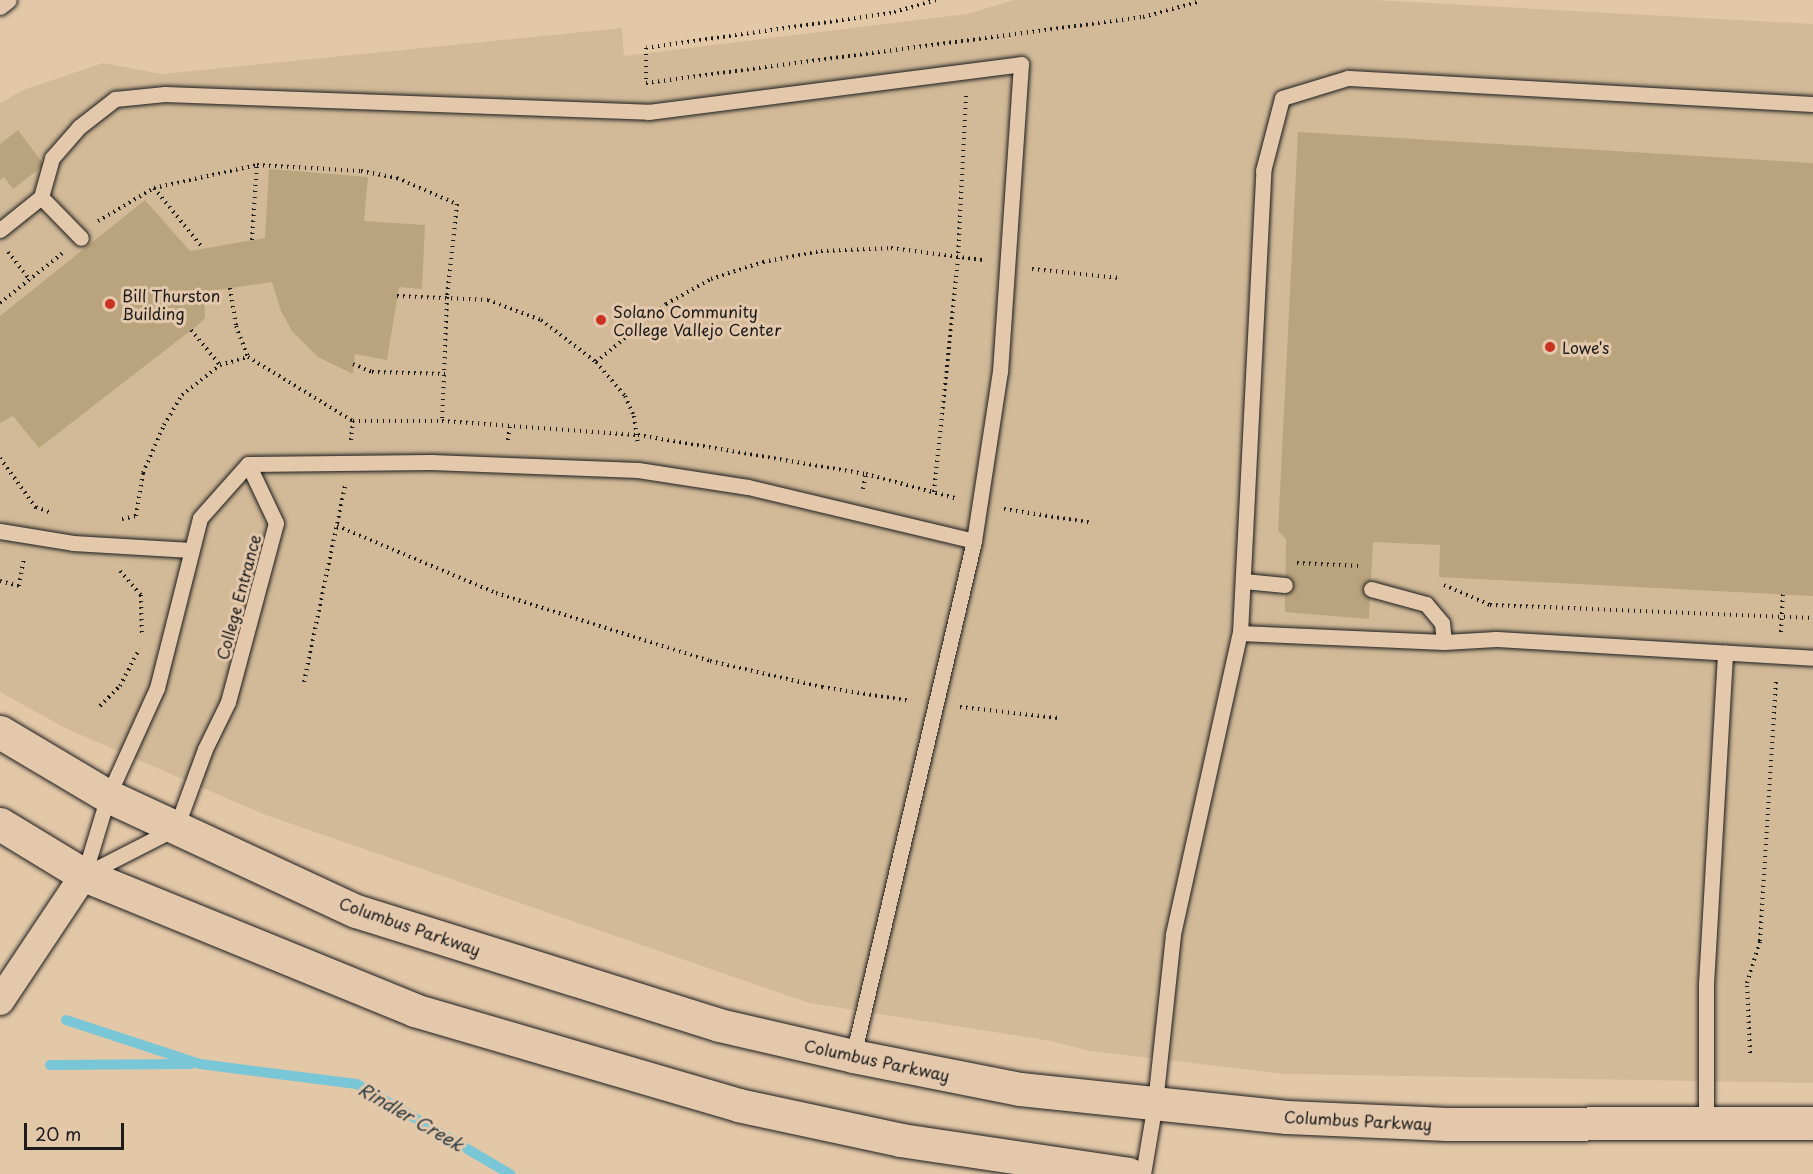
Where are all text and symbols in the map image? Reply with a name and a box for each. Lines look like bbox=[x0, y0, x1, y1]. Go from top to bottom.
place label: Bill Thurston Building bbox=[122, 285, 221, 323]
marker: Bill Thurston Building bbox=[103, 297, 117, 311]
place label: Solano Community College Vallejo Center bbox=[613, 301, 781, 339]
marker: Solano Community College Vallejo Center bbox=[594, 313, 608, 327]
place label: Lowe's bbox=[1562, 337, 1609, 357]
marker: Lowe's bbox=[1543, 340, 1557, 354]
street label: College Entrance bbox=[212, 532, 264, 662]
street label: Columbus Parkway bbox=[337, 893, 483, 959]
street label: Columbus Parkway bbox=[803, 1035, 951, 1085]
water label: Rindler Creek bbox=[354, 1078, 468, 1156]
street label: Columbus Parkway bbox=[1284, 1107, 1432, 1133]
scale bar bbox=[27, 1111, 128, 1149]
text: 20 m bbox=[35, 1120, 81, 1147]

